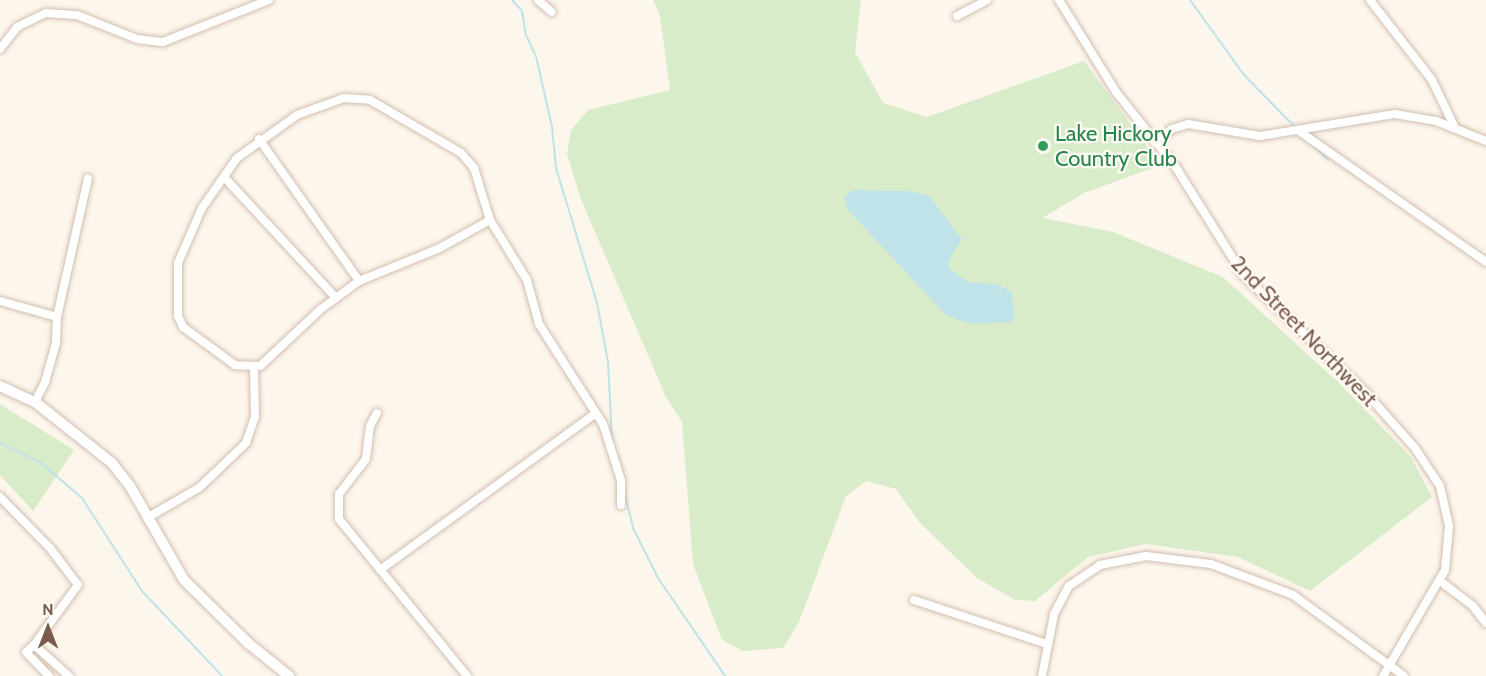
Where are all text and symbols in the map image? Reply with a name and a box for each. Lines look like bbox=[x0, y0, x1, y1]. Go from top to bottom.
place label: Lake Hickory Country Club bbox=[1055, 120, 1177, 172]
marker: Lake Hickory Country Club bbox=[1036, 139, 1050, 153]
street label: 2nd Street Northwest bbox=[1225, 250, 1383, 412]
north arrow bbox=[18, 598, 78, 658]
text: N bbox=[42, 600, 54, 619]

